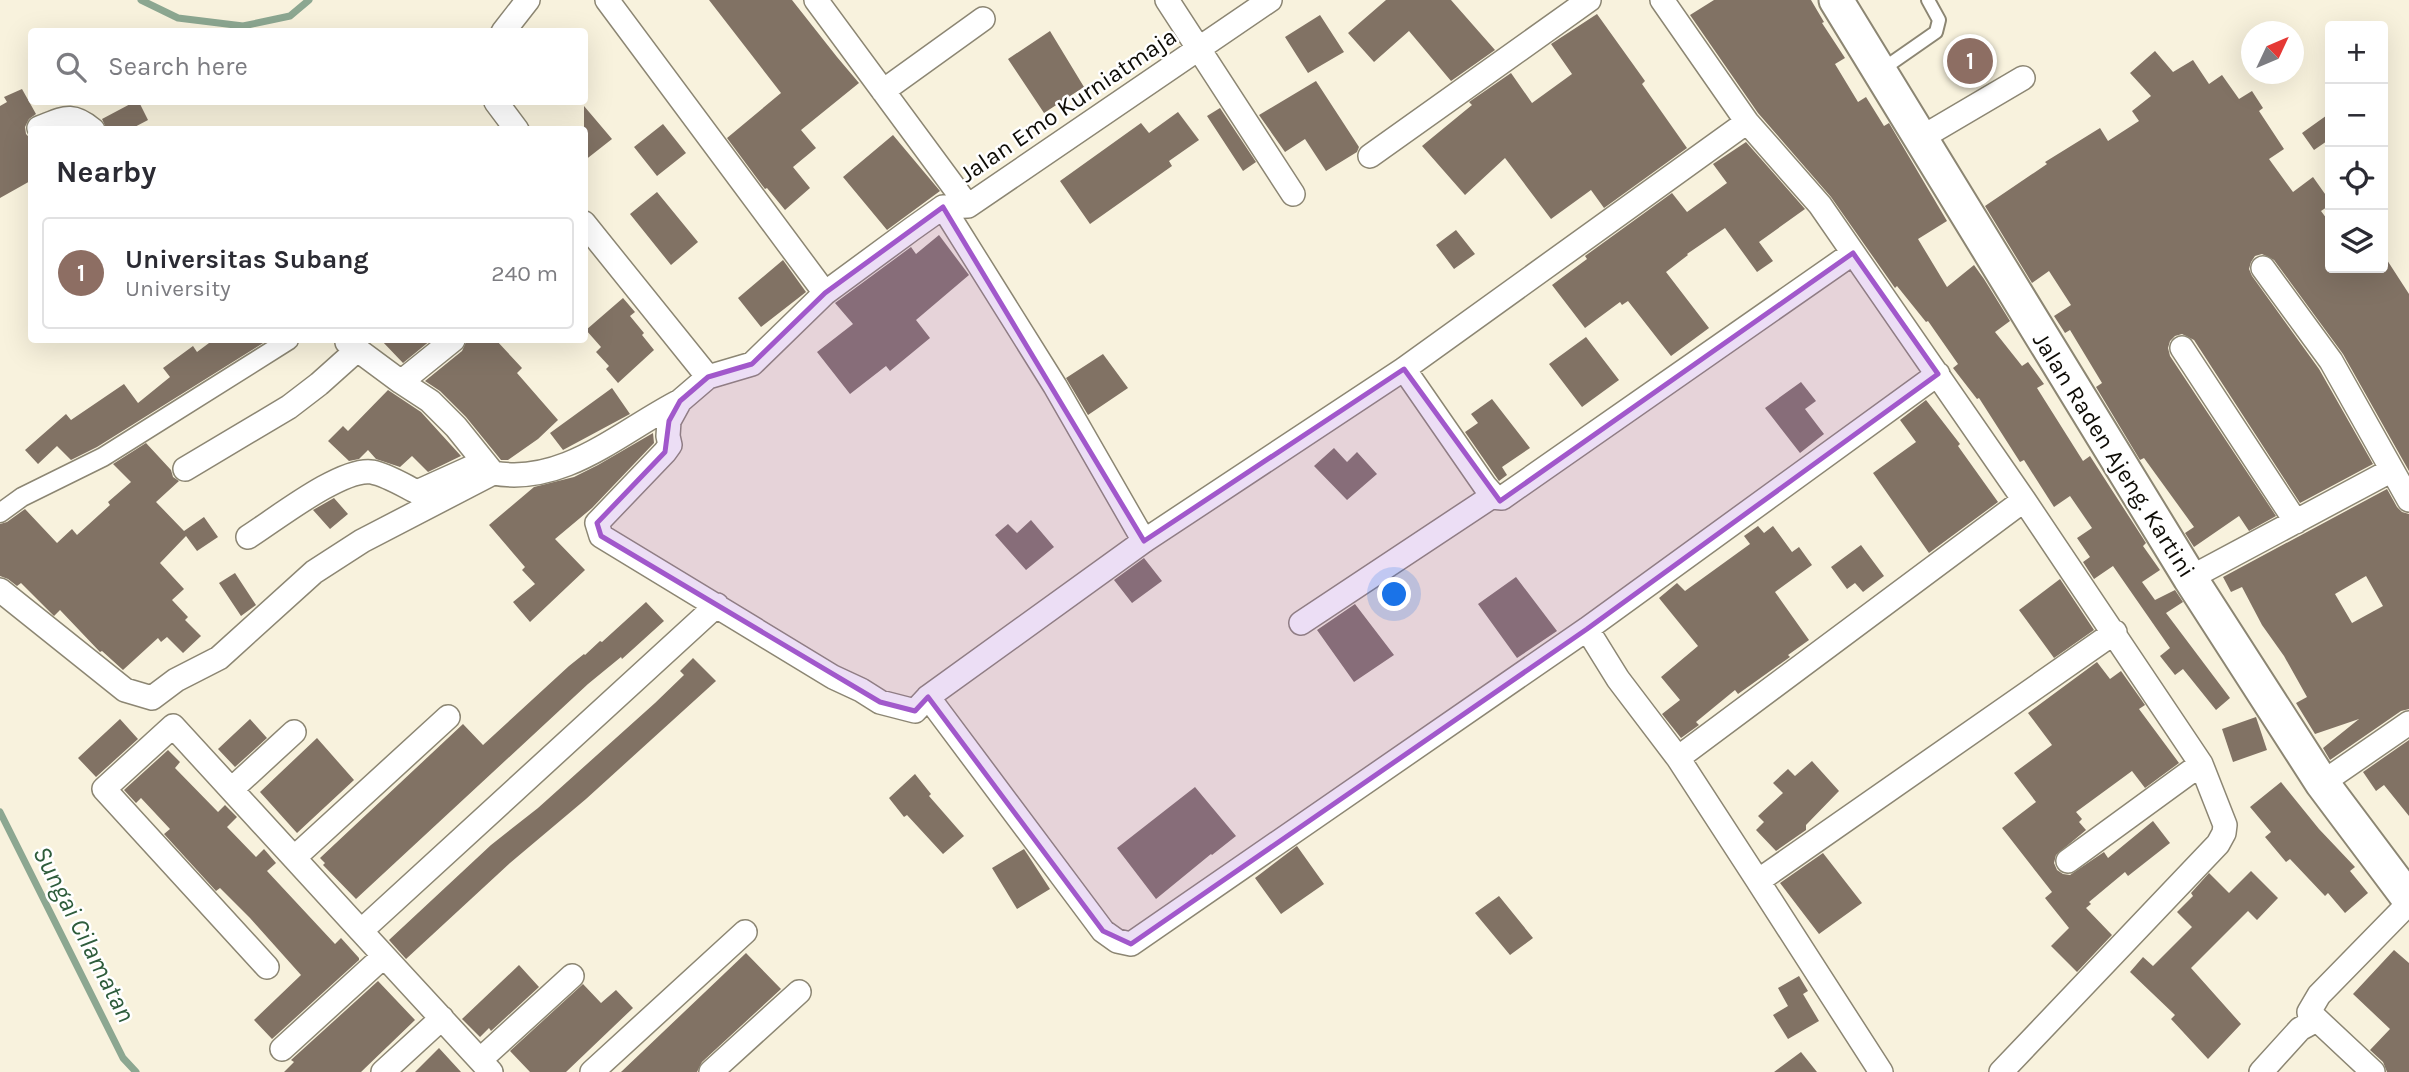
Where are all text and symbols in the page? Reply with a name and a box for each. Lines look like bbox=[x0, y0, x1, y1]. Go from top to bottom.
north arrow bbox=[2241, 21, 2304, 84]
map controls bbox=[2325, 21, 2388, 273]
button: + bbox=[2325, 21, 2388, 84]
street label: Jalan Emo Kurniatmaja bbox=[954, 22, 1182, 188]
search box bbox=[28, 28, 588, 105]
pin: 1 bbox=[1947, 35, 1993, 87]
icon: search bbox=[52, 48, 90, 86]
text: Search here bbox=[108, 51, 248, 82]
button: − bbox=[2325, 84, 2388, 147]
button: locate bbox=[2325, 147, 2388, 210]
text: Nearby bbox=[56, 154, 156, 190]
button: layers bbox=[2325, 210, 2388, 273]
text: Universitas Subang bbox=[125, 244, 369, 275]
text: 1 bbox=[77, 260, 85, 287]
text: 240 m bbox=[491, 260, 558, 287]
text: University bbox=[125, 275, 231, 302]
street label: Jalan Raden Ajeng. Kartini bbox=[2027, 327, 2201, 583]
your location bbox=[1377, 577, 1411, 611]
water label: Sungai Cilamatan bbox=[26, 841, 142, 1027]

